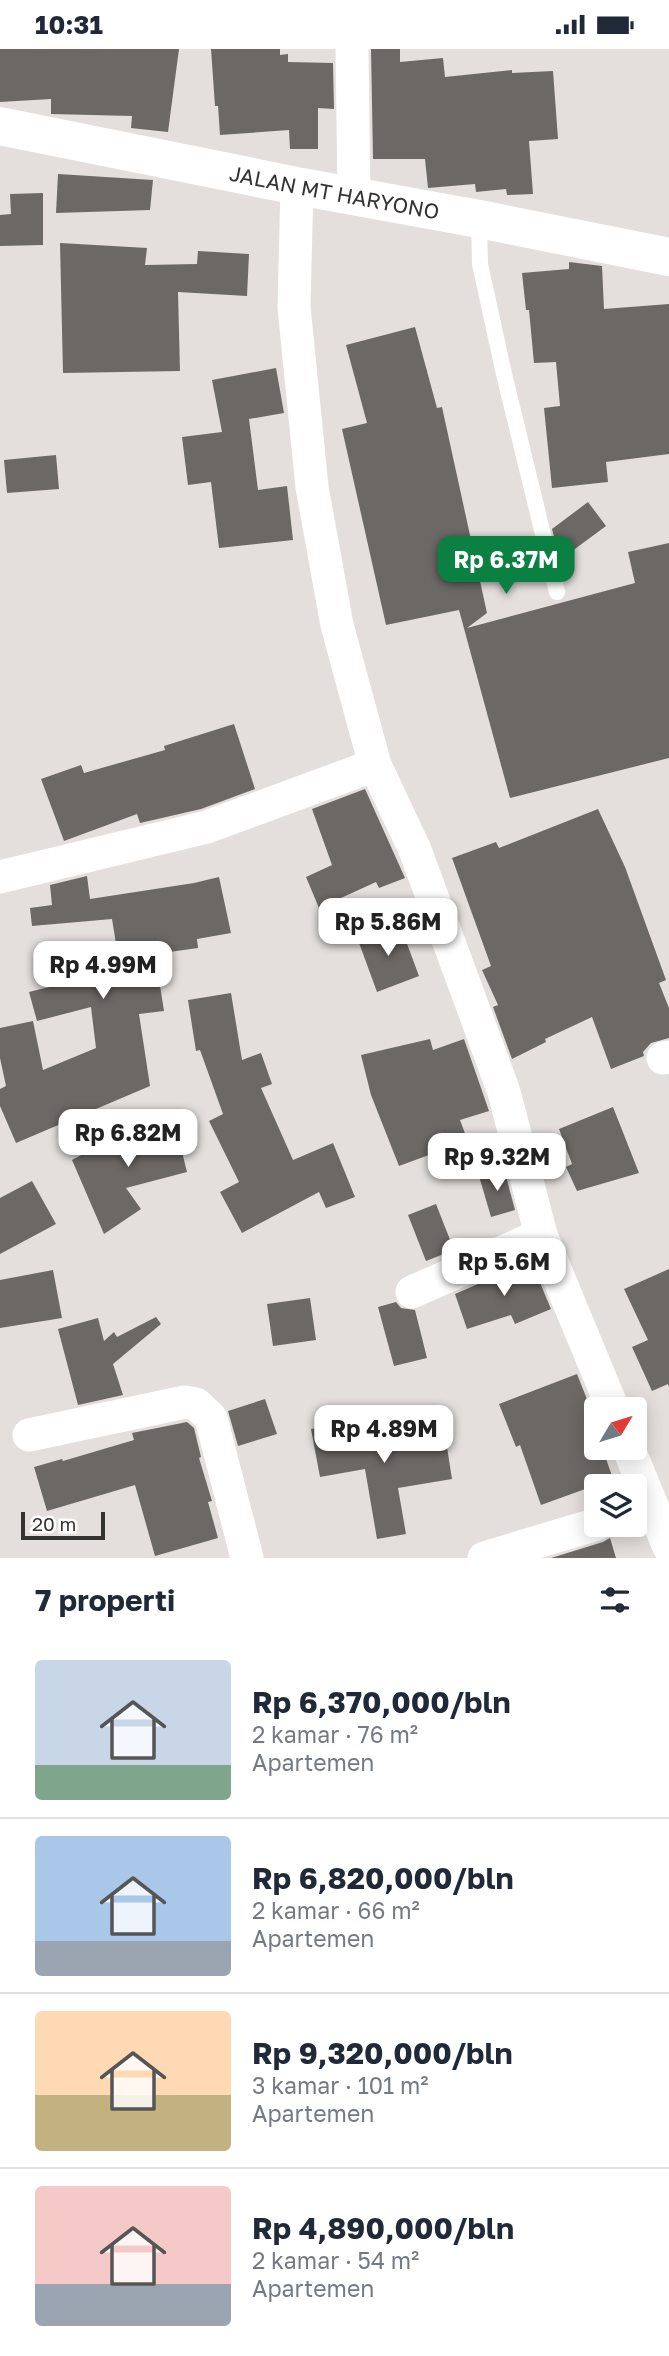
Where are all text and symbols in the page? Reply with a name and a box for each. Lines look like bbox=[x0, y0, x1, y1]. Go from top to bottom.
text: 10:31 bbox=[35, 9, 103, 40]
street label: JALAN MT HARYONO bbox=[227, 160, 441, 225]
pin: Rp 6.37M bbox=[434, 537, 578, 596]
text: Rp 6.37M bbox=[454, 545, 558, 573]
pin: Rp 5.86M bbox=[316, 899, 460, 958]
text: Rp 5.86M bbox=[334, 907, 442, 935]
pin: Rp 4.99M bbox=[31, 941, 175, 1001]
text: Rp 4.99M bbox=[49, 950, 157, 978]
pin: Rp 6.82M bbox=[56, 1109, 200, 1169]
text: Rp 6.82M bbox=[74, 1118, 182, 1146]
pin: Rp 9.32M bbox=[425, 1133, 569, 1193]
text: Rp 9.32M bbox=[444, 1142, 550, 1170]
pin: Rp 5.6M bbox=[439, 1239, 569, 1298]
text: Rp 5.6M bbox=[458, 1247, 550, 1275]
north arrow bbox=[584, 1397, 648, 1459]
map controls bbox=[584, 1397, 647, 1537]
pin: Rp 4.89M bbox=[312, 1405, 456, 1465]
text: Rp 4.89M bbox=[330, 1414, 438, 1442]
button: layers bbox=[584, 1474, 647, 1537]
scale bar bbox=[21, 1509, 105, 1541]
text: 20 m bbox=[32, 1512, 76, 1535]
icon: filters bbox=[596, 1581, 634, 1619]
text: 7 properti bbox=[35, 1582, 175, 1618]
text: Rp 6,370,000/bln bbox=[252, 1684, 511, 1720]
icon: home bbox=[91, 1688, 175, 1772]
text: 2 kamar · 76 m² bbox=[252, 1720, 418, 1748]
text: Apartemen bbox=[252, 1748, 374, 1776]
text: Rp 6,820,000/bln bbox=[252, 1860, 514, 1896]
icon: home bbox=[91, 1864, 175, 1948]
text: 2 kamar · 66 m² bbox=[252, 1896, 420, 1924]
text: Apartemen bbox=[252, 1924, 374, 1952]
text: Rp 9,320,000/bln bbox=[252, 2035, 513, 2071]
icon: home bbox=[91, 2039, 175, 2123]
text: 3 kamar · 101 m² bbox=[252, 2071, 429, 2099]
text: Apartemen bbox=[252, 2099, 374, 2127]
text: Rp 4,890,000/bln bbox=[252, 2210, 514, 2246]
icon: home bbox=[91, 2214, 175, 2298]
text: 2 kamar · 54 m² bbox=[252, 2246, 419, 2274]
text: Apartemen bbox=[252, 2274, 374, 2302]

